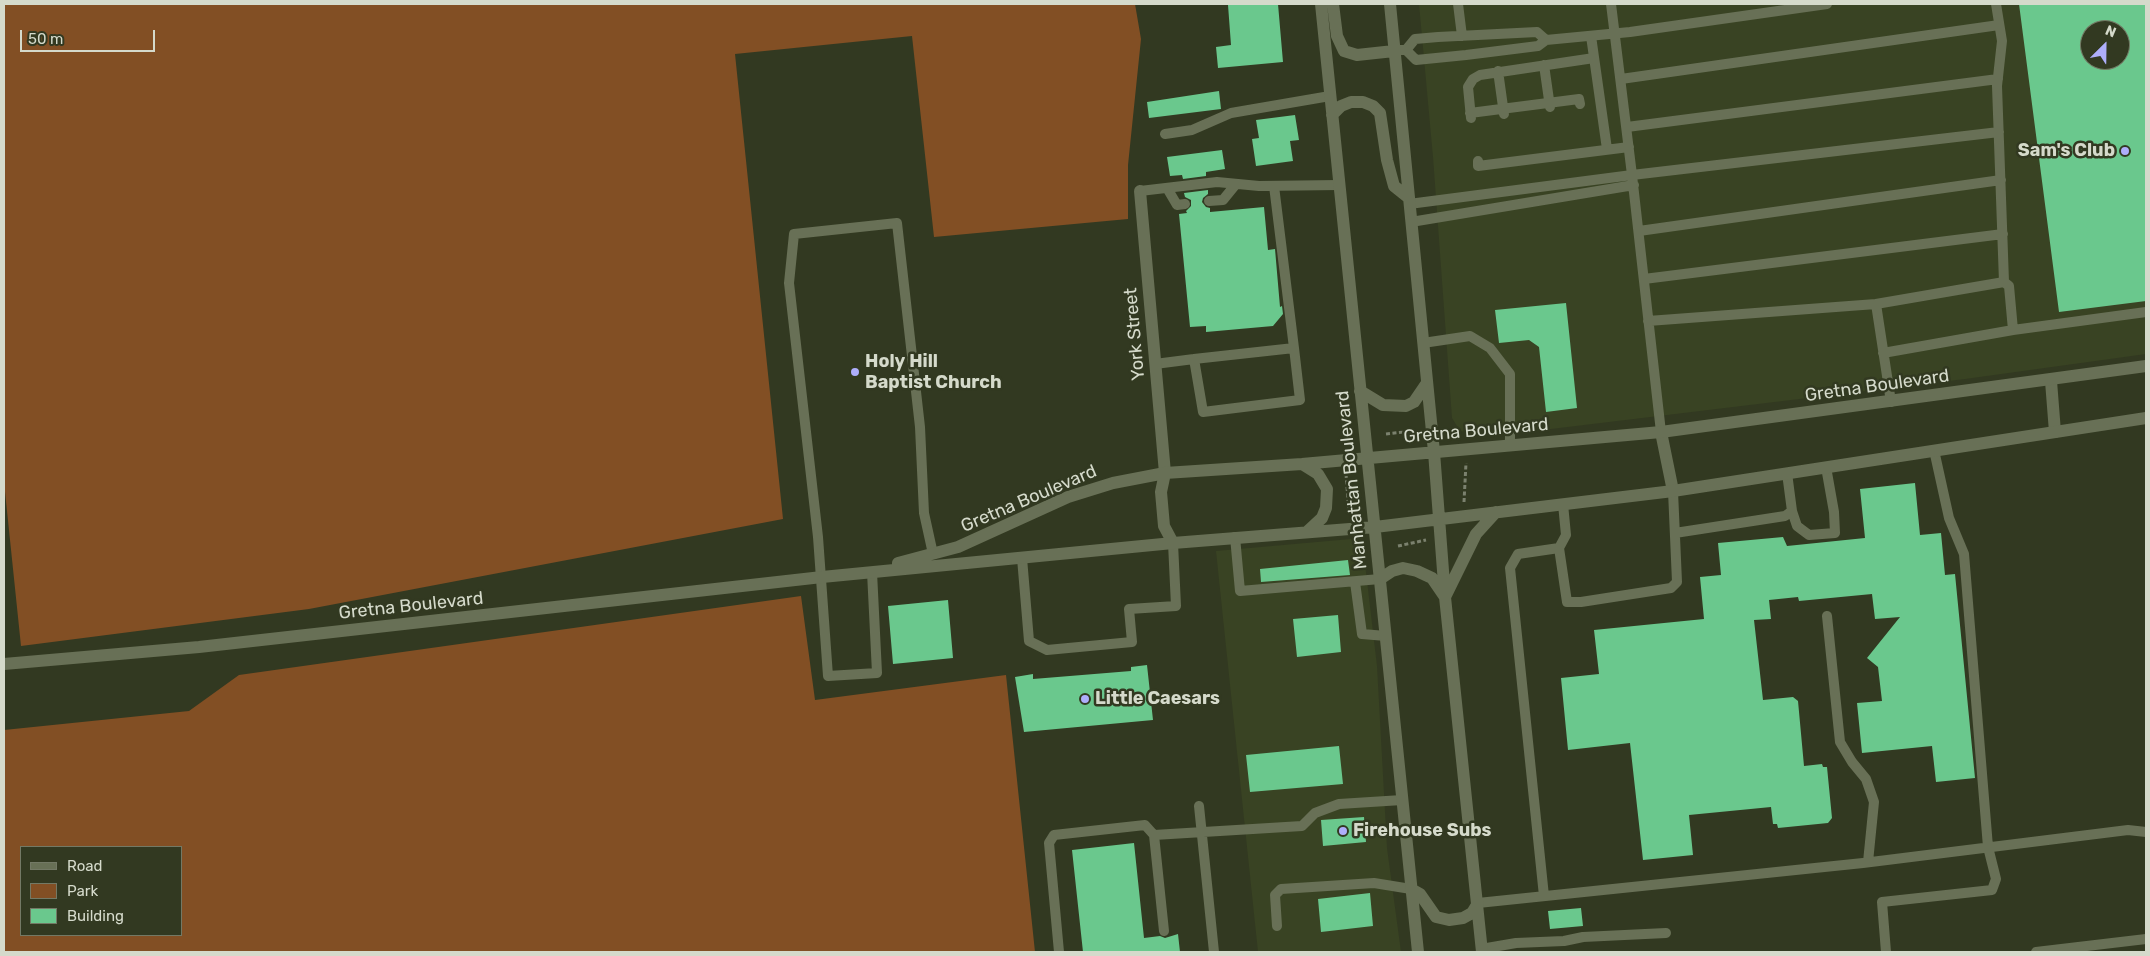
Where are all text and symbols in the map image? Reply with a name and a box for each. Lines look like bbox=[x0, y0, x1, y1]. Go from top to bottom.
scale bar bbox=[22, 20, 158, 52]
north arrow bbox=[2080, 20, 2130, 70]
text: N bbox=[2103, 22, 2119, 41]
text: 50 m bbox=[28, 30, 63, 48]
place label: Sam's Club bbox=[2018, 140, 2115, 162]
marker: Sam's Club bbox=[2119, 145, 2131, 157]
street label: York Street bbox=[1120, 287, 1150, 381]
place label: Holy Hill Baptist Church bbox=[865, 351, 1002, 394]
street label: Gretna Boulevard bbox=[1803, 365, 1951, 407]
marker: Holy Hill Baptist Church bbox=[849, 366, 861, 378]
street label: Manhattan Boulevard bbox=[1332, 390, 1372, 570]
street label: Gretna Boulevard bbox=[1403, 414, 1549, 448]
street label: Gretna Boulevard bbox=[958, 461, 1100, 537]
street label: Gretna Boulevard bbox=[338, 588, 484, 624]
place label: Little Caesars bbox=[1095, 688, 1220, 710]
marker: Little Caesars bbox=[1079, 693, 1091, 705]
place label: Firehouse Subs bbox=[1353, 820, 1492, 842]
marker: Firehouse Subs bbox=[1337, 825, 1349, 837]
legend bbox=[20, 846, 182, 936]
text: Road bbox=[67, 857, 103, 875]
text: Park bbox=[67, 882, 98, 900]
text: Building bbox=[67, 907, 124, 925]

